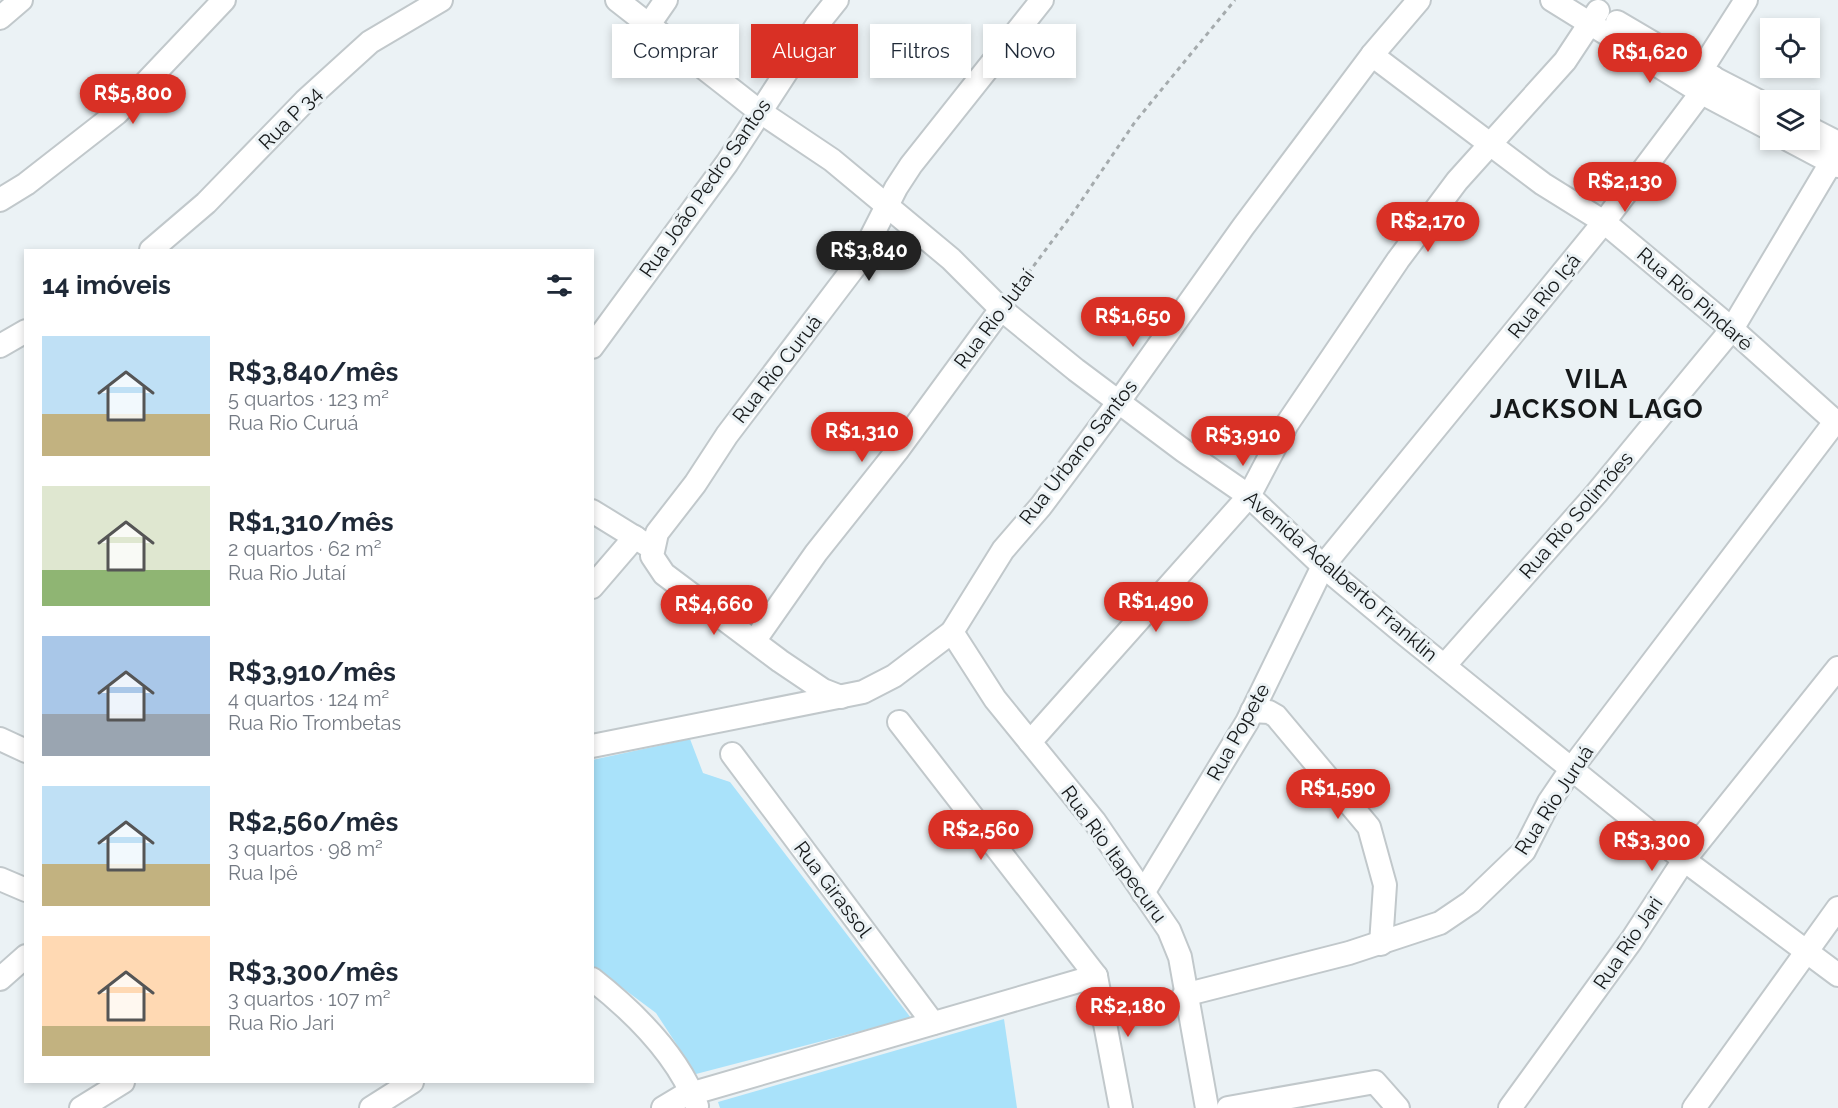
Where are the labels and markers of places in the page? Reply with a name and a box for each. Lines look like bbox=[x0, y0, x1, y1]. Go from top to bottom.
pin: R$1,620 bbox=[1595, 33, 1705, 84]
pin: R$5,800 bbox=[78, 74, 188, 125]
pin: R$2,130 bbox=[1570, 162, 1680, 213]
pin: R$2,170 bbox=[1373, 202, 1483, 253]
pin: R$3,840 bbox=[814, 231, 924, 282]
pin: R$1,650 bbox=[1078, 297, 1188, 348]
pin: R$1,310 bbox=[807, 412, 917, 463]
pin: R$3,910 bbox=[1188, 416, 1298, 467]
pin: R$1,490 bbox=[1101, 582, 1211, 633]
pin: R$4,660 bbox=[659, 585, 769, 636]
pin: R$1,590 bbox=[1283, 769, 1393, 820]
pin: R$2,560 bbox=[926, 810, 1036, 861]
pin: R$3,300 bbox=[1597, 821, 1707, 872]
pin: R$2,180 bbox=[1073, 987, 1183, 1038]

